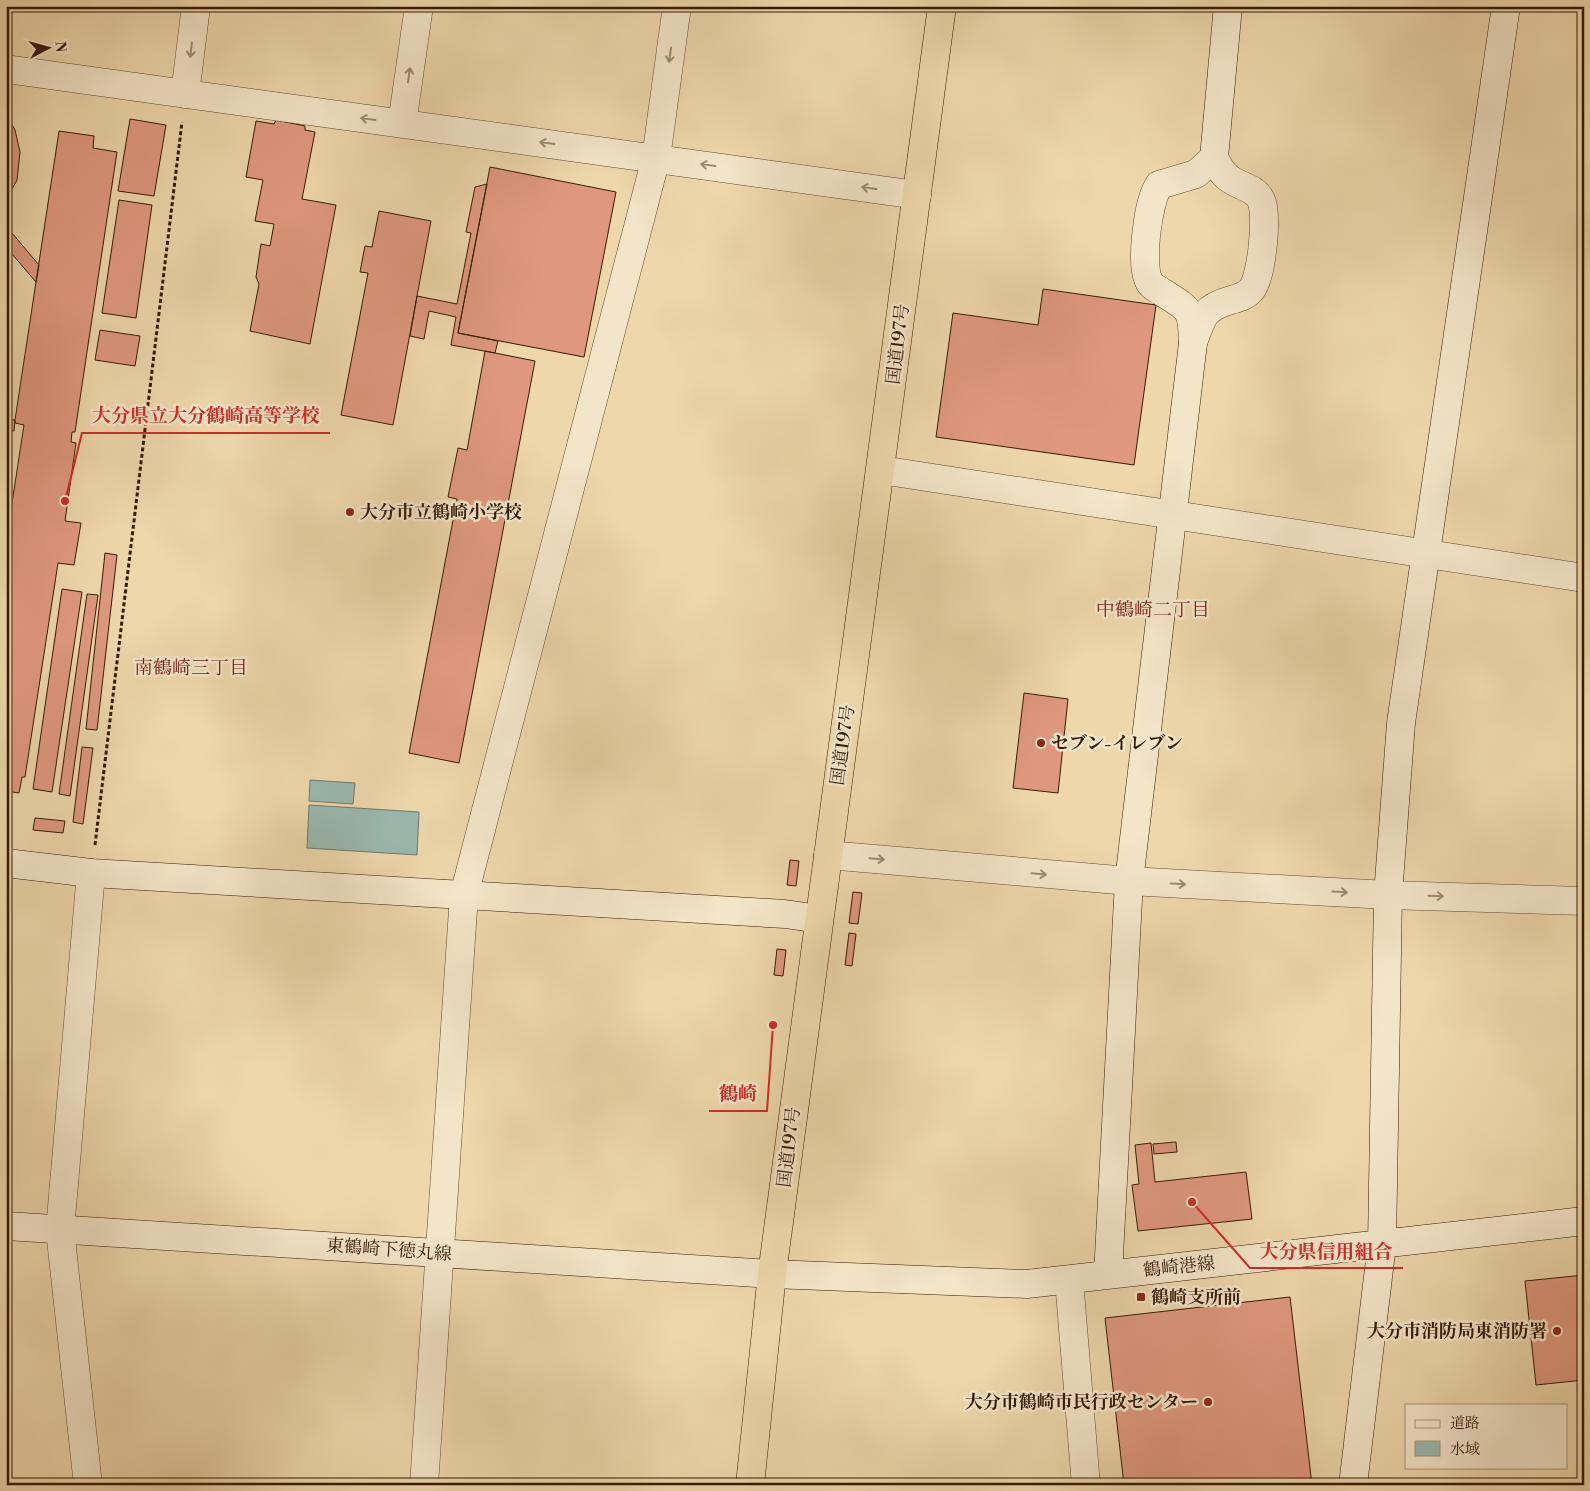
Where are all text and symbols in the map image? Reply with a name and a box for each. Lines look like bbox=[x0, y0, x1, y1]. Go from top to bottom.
north arrow bbox=[22, 22, 72, 72]
text: N bbox=[50, 40, 69, 53]
one-way arrow bbox=[186, 42, 196, 58]
one-way arrow bbox=[665, 46, 675, 62]
one-way arrow bbox=[404, 68, 414, 84]
one-way arrow bbox=[361, 114, 377, 124]
one-way arrow bbox=[539, 138, 555, 148]
one-way arrow bbox=[700, 160, 716, 170]
one-way arrow bbox=[861, 182, 877, 192]
street label: 国道197号 bbox=[882, 302, 914, 386]
callout: 大分県立大分鶴崎高等学校 bbox=[82, 399, 330, 433]
text: 大分県立大分鶴崎高等学校 bbox=[92, 404, 320, 428]
place label: 大分市立鶴崎小学校 bbox=[360, 501, 522, 524]
marker: 大分市立鶴崎小学校 bbox=[344, 506, 356, 518]
district label: 中鶴崎二丁目 bbox=[1096, 598, 1210, 622]
district label: 南鶴崎三丁目 bbox=[134, 656, 248, 680]
street label: 国道197号 bbox=[826, 703, 860, 787]
place label: セブン-イレブン bbox=[1051, 732, 1183, 755]
marker: セブン-イレブン bbox=[1035, 737, 1047, 749]
one-way arrow bbox=[868, 854, 884, 864]
one-way arrow bbox=[1030, 869, 1046, 879]
one-way arrow bbox=[1170, 879, 1186, 888]
one-way arrow bbox=[1332, 888, 1348, 897]
one-way arrow bbox=[1428, 892, 1444, 901]
callout: 鶴崎 bbox=[709, 1077, 767, 1111]
text: 鶴崎 bbox=[719, 1082, 757, 1106]
street label: 国道197号 bbox=[773, 1105, 805, 1189]
street label: 東鶴崎下徳丸線 bbox=[325, 1234, 453, 1266]
callout: 大分県信用組合 bbox=[1250, 1234, 1403, 1268]
text: 大分県信用組合 bbox=[1259, 1240, 1393, 1264]
street label: 鶴崎港線 bbox=[1142, 1252, 1216, 1282]
place label: 鶴崎支所前 bbox=[1151, 1286, 1241, 1309]
marker: 鶴崎支所前 bbox=[1135, 1291, 1147, 1303]
place label: 大分市消防局東消防署 bbox=[1367, 1320, 1547, 1343]
marker: 大分市消防局東消防署 bbox=[1551, 1325, 1563, 1337]
place label: 大分市鶴崎市民行政センター bbox=[965, 1391, 1198, 1414]
marker: 大分市鶴崎市民行政センター bbox=[1202, 1396, 1214, 1408]
legend bbox=[1405, 1404, 1568, 1468]
text: 道路 bbox=[1450, 1414, 1480, 1433]
text: 水域 bbox=[1450, 1440, 1480, 1459]

